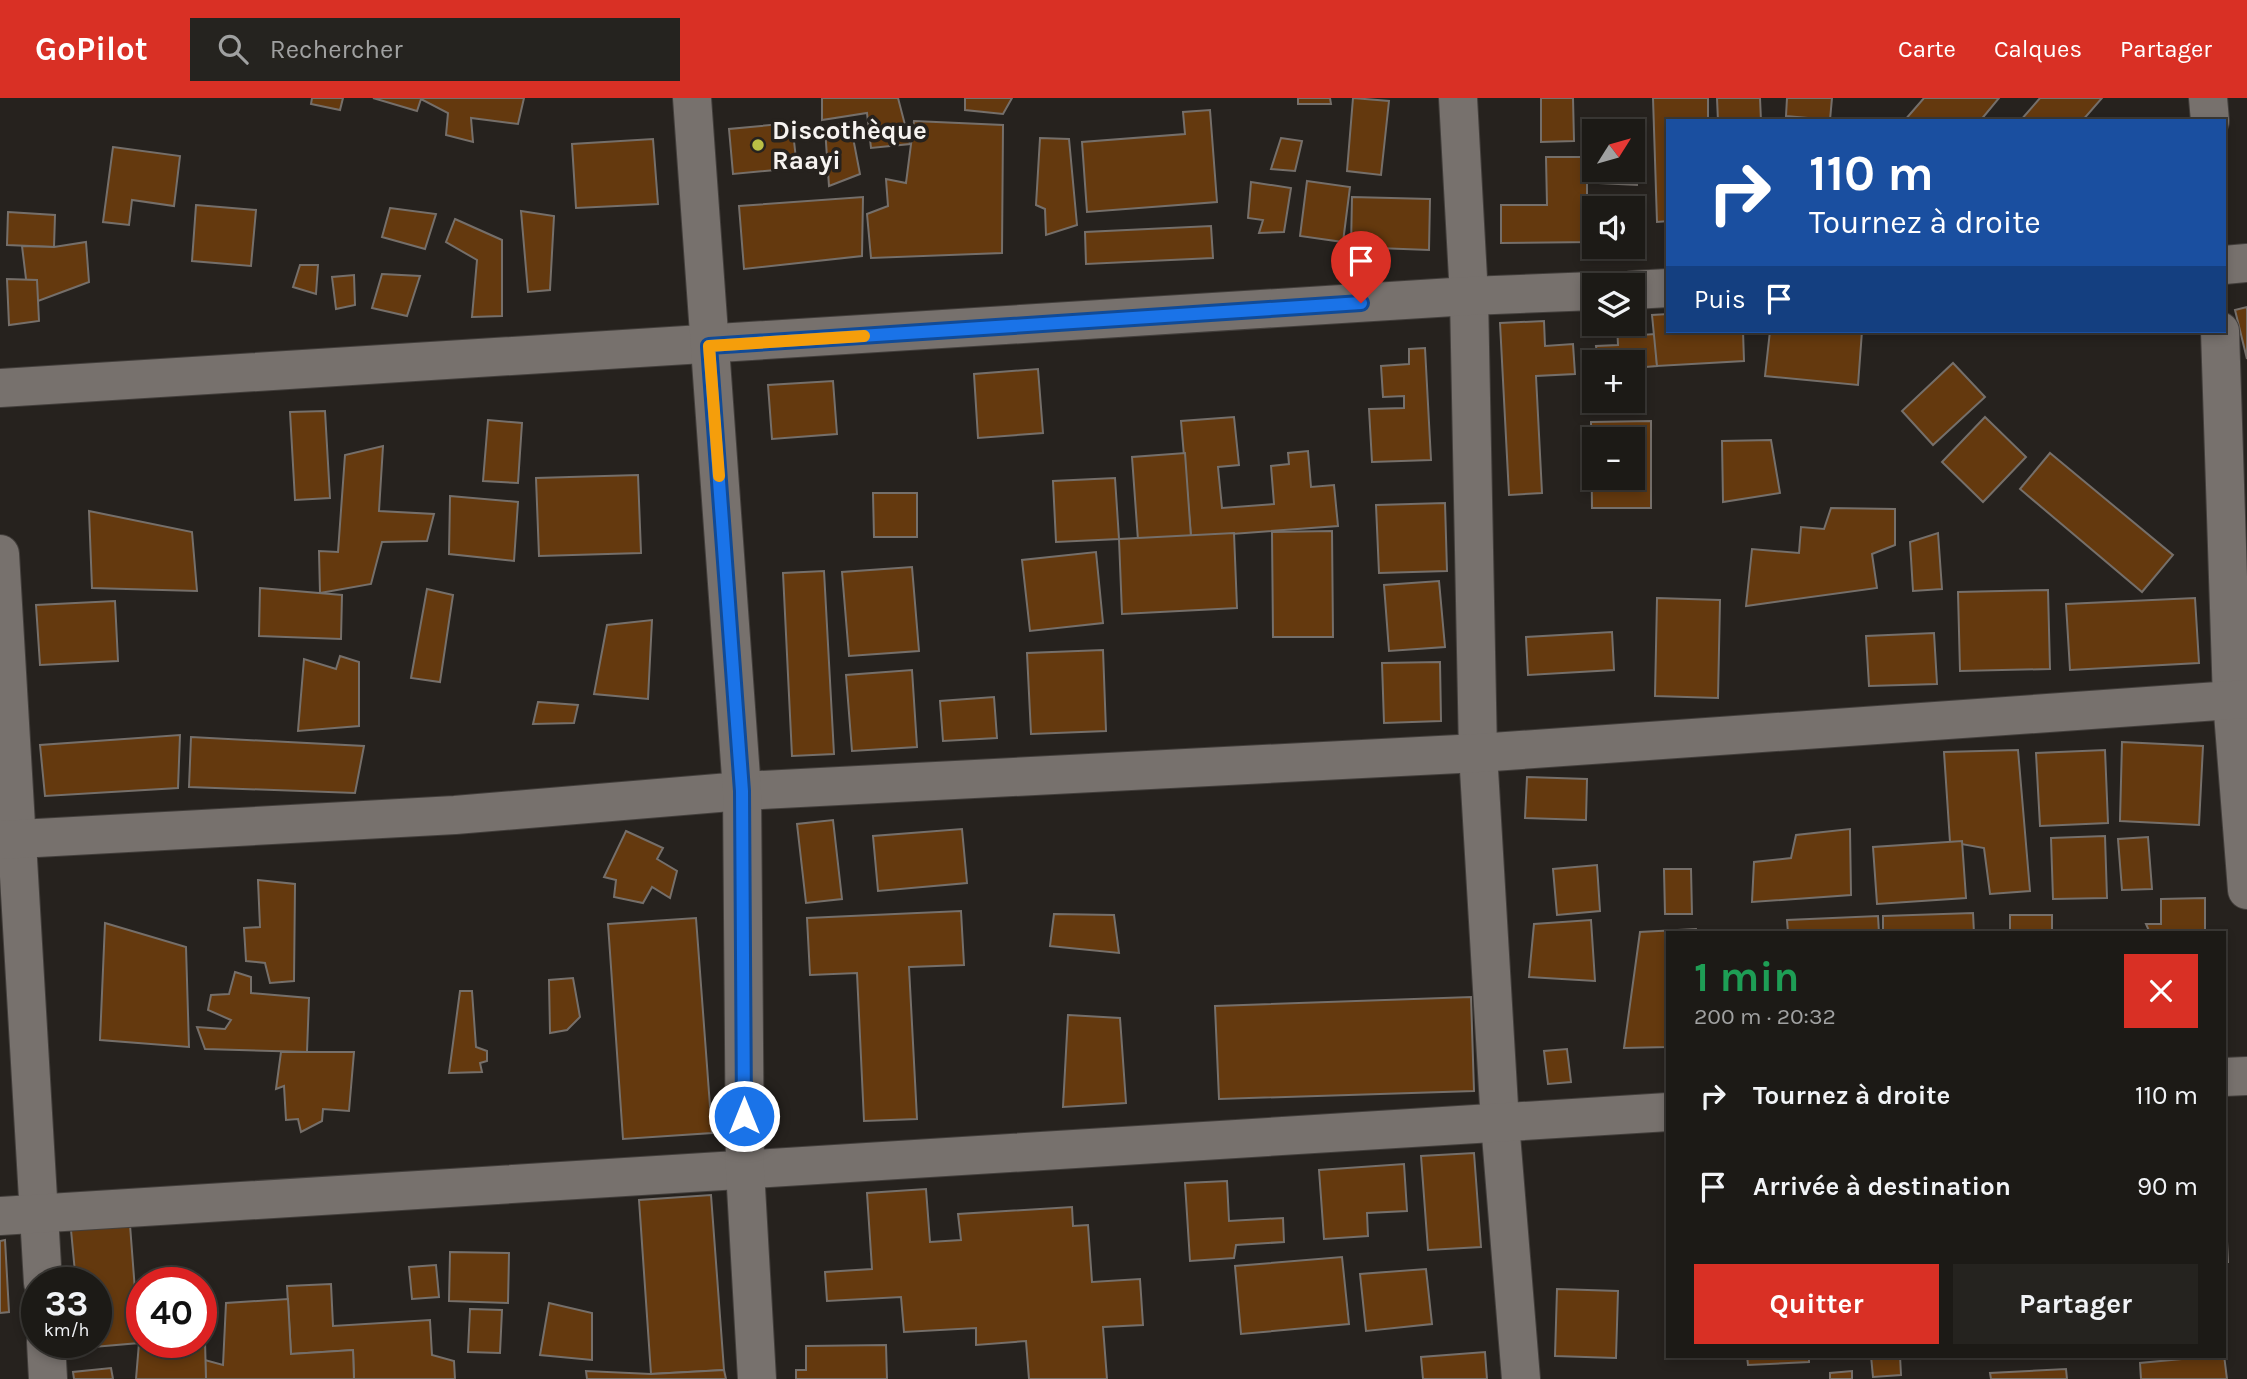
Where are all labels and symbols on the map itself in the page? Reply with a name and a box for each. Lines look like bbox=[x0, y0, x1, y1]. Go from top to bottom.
place label: Discothèque Raayi bbox=[772, 115, 927, 176]
north arrow bbox=[1582, 119, 1645, 182]
marker: Discothèque Raayi bbox=[750, 137, 766, 153]
pin bbox=[1331, 231, 1391, 303]
position arrow bbox=[707, 1079, 781, 1153]
speed limit sign: 40 bbox=[126, 1267, 217, 1358]

